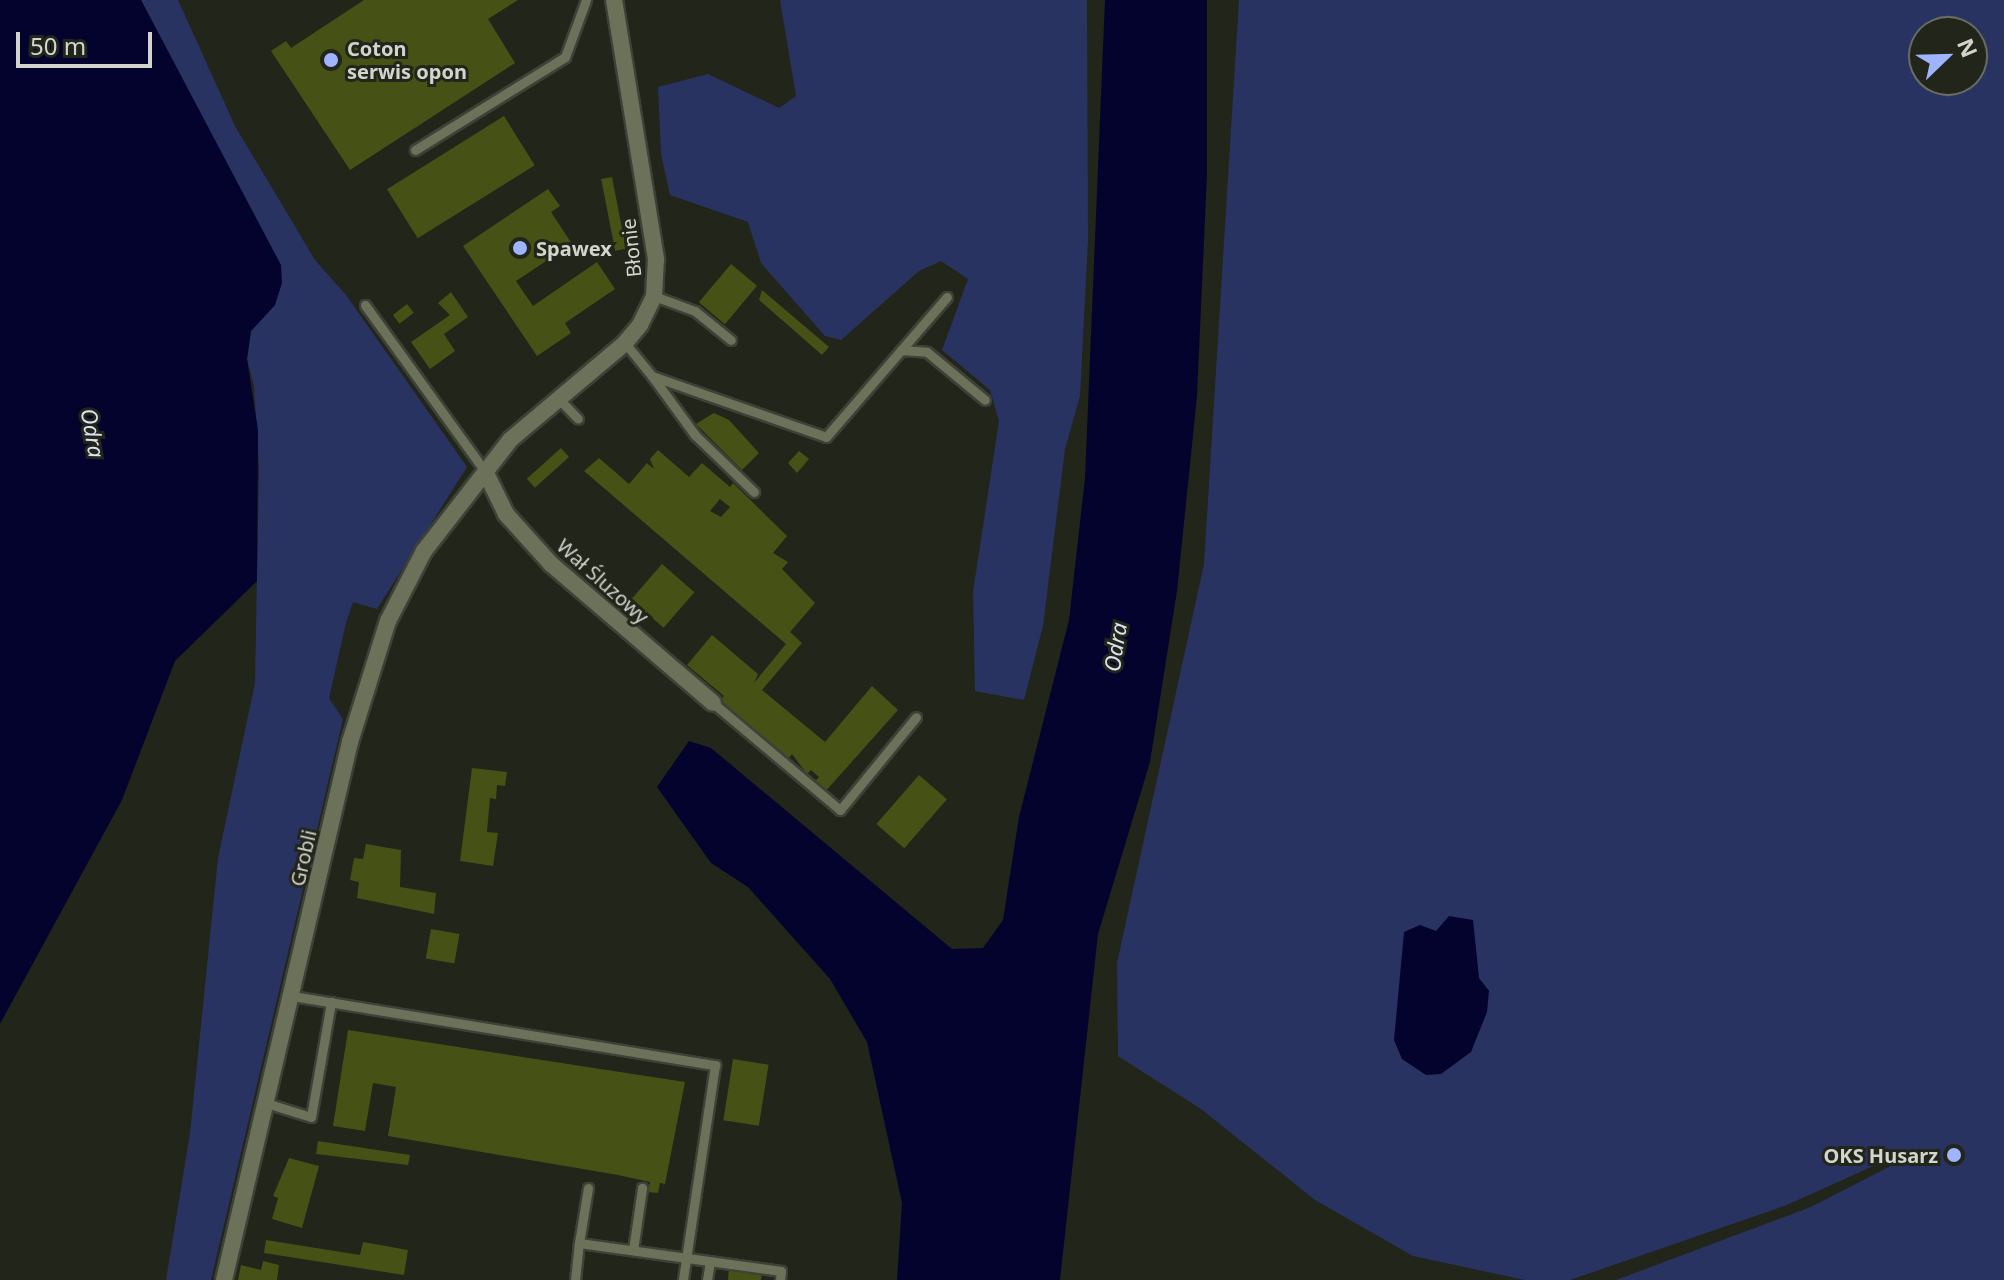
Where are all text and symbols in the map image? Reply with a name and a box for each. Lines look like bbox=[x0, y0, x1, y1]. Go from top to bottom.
scale bar bbox=[20, 16, 156, 66]
north arrow bbox=[1908, 16, 1988, 96]
text: 50 m bbox=[30, 29, 86, 62]
text: N bbox=[1951, 33, 1986, 61]
place label: Coton serwis opon bbox=[347, 36, 467, 83]
marker: Coton serwis opon bbox=[322, 51, 340, 69]
street label: Błonie bbox=[616, 217, 646, 279]
place label: Spawex bbox=[536, 236, 612, 260]
marker: Spawex bbox=[511, 239, 529, 257]
water label: Odra bbox=[76, 406, 110, 460]
street label: Wał Śluzowy bbox=[552, 534, 654, 628]
water label: Odra bbox=[1098, 621, 1132, 673]
street label: Grobli bbox=[285, 827, 321, 889]
place label: OKS Husarz bbox=[1824, 1143, 1938, 1167]
marker: OKS Husarz bbox=[1945, 1146, 1963, 1164]

